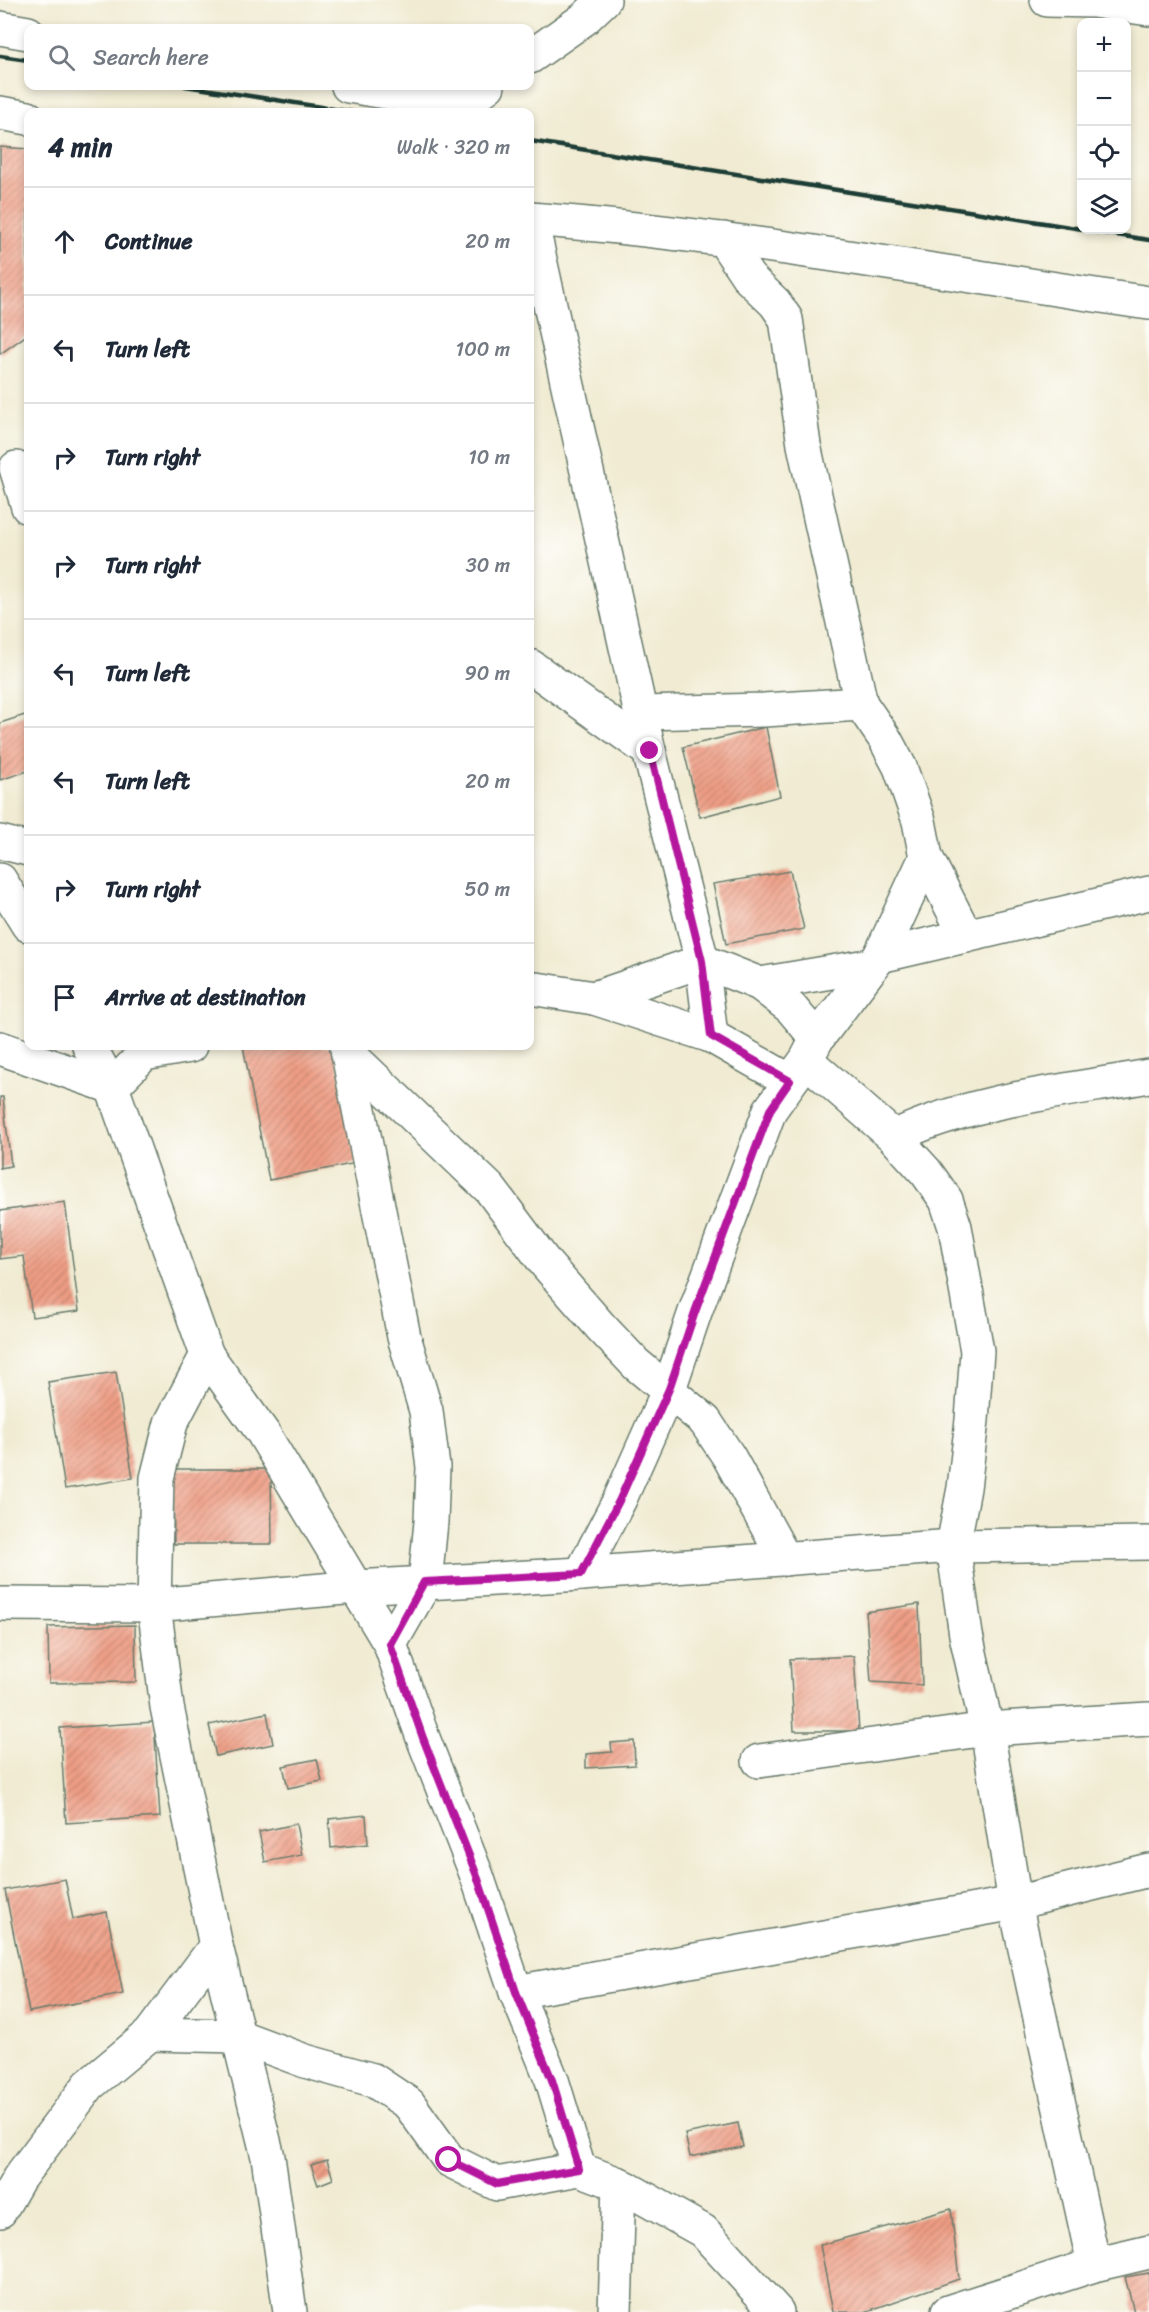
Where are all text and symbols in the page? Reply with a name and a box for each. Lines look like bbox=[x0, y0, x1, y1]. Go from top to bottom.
map controls bbox=[1077, 18, 1131, 234]
button: + bbox=[1077, 18, 1131, 72]
search box bbox=[24, 24, 534, 90]
text: Search here bbox=[93, 38, 209, 77]
icon: search bbox=[45, 41, 78, 74]
button: − bbox=[1077, 72, 1131, 126]
text: 4 min bbox=[48, 124, 112, 170]
button: locate bbox=[1077, 126, 1131, 180]
text: Walk · 320 m bbox=[397, 130, 510, 165]
button: layers bbox=[1077, 180, 1131, 234]
text: Continue bbox=[105, 222, 193, 261]
text: 20 m bbox=[465, 224, 510, 259]
icon: ahead bbox=[48, 225, 81, 258]
text: Turn left bbox=[105, 330, 190, 369]
text: 100 m bbox=[456, 332, 510, 367]
icon: left bbox=[48, 333, 81, 366]
text: Turn right bbox=[105, 438, 200, 477]
text: 10 m bbox=[468, 440, 510, 475]
icon: right bbox=[48, 441, 81, 474]
text: Turn right bbox=[105, 546, 200, 585]
text: 30 m bbox=[466, 548, 510, 583]
icon: right bbox=[48, 549, 81, 582]
text: Turn left bbox=[105, 654, 190, 693]
text: 90 m bbox=[465, 656, 510, 691]
icon: left bbox=[48, 657, 81, 690]
route end bbox=[636, 737, 662, 763]
text: Turn left bbox=[105, 762, 190, 801]
text: 20 m bbox=[465, 764, 510, 799]
icon: left bbox=[48, 765, 81, 798]
text: Turn right bbox=[105, 870, 200, 909]
text: 50 m bbox=[465, 872, 510, 907]
icon: right bbox=[48, 873, 81, 906]
text: Arrive at destination bbox=[105, 978, 306, 1017]
icon: arrive bbox=[48, 981, 81, 1014]
route start bbox=[435, 2146, 461, 2172]

